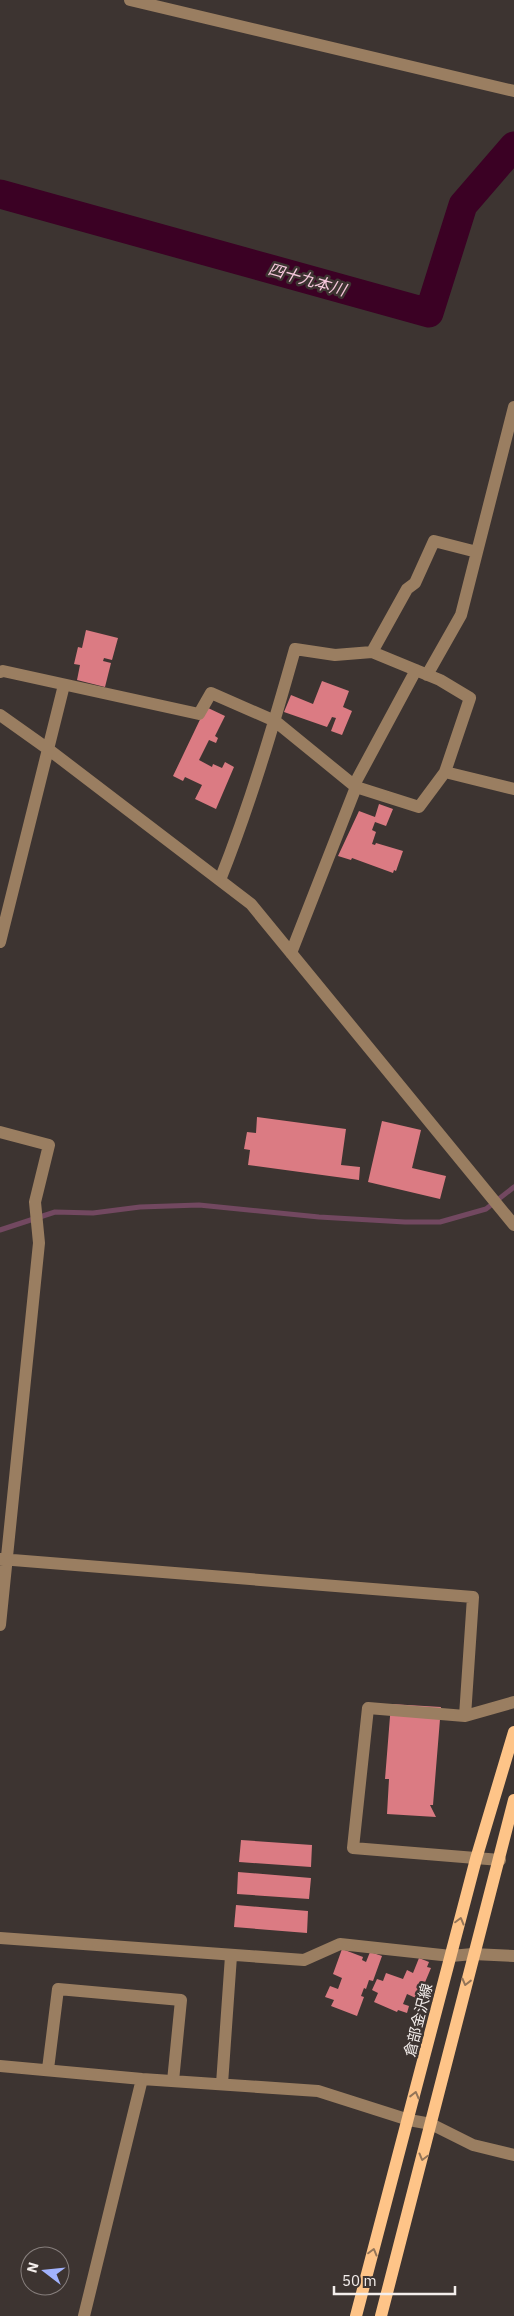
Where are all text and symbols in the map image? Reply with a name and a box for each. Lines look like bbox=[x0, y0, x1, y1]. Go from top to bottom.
water label: 四十九本川 bbox=[266, 258, 350, 300]
one-way arrow bbox=[454, 1916, 465, 1925]
one-way arrow bbox=[461, 1978, 472, 1987]
street label: 倉部金沢線 bbox=[400, 1981, 436, 2059]
one-way arrow bbox=[409, 2091, 420, 2100]
one-way arrow bbox=[418, 2153, 428, 2161]
north arrow bbox=[20, 2246, 70, 2296]
one-way arrow bbox=[368, 2248, 378, 2257]
text: N bbox=[22, 2260, 43, 2275]
scale bar bbox=[334, 2264, 455, 2296]
text: 50 m bbox=[342, 2271, 377, 2290]

